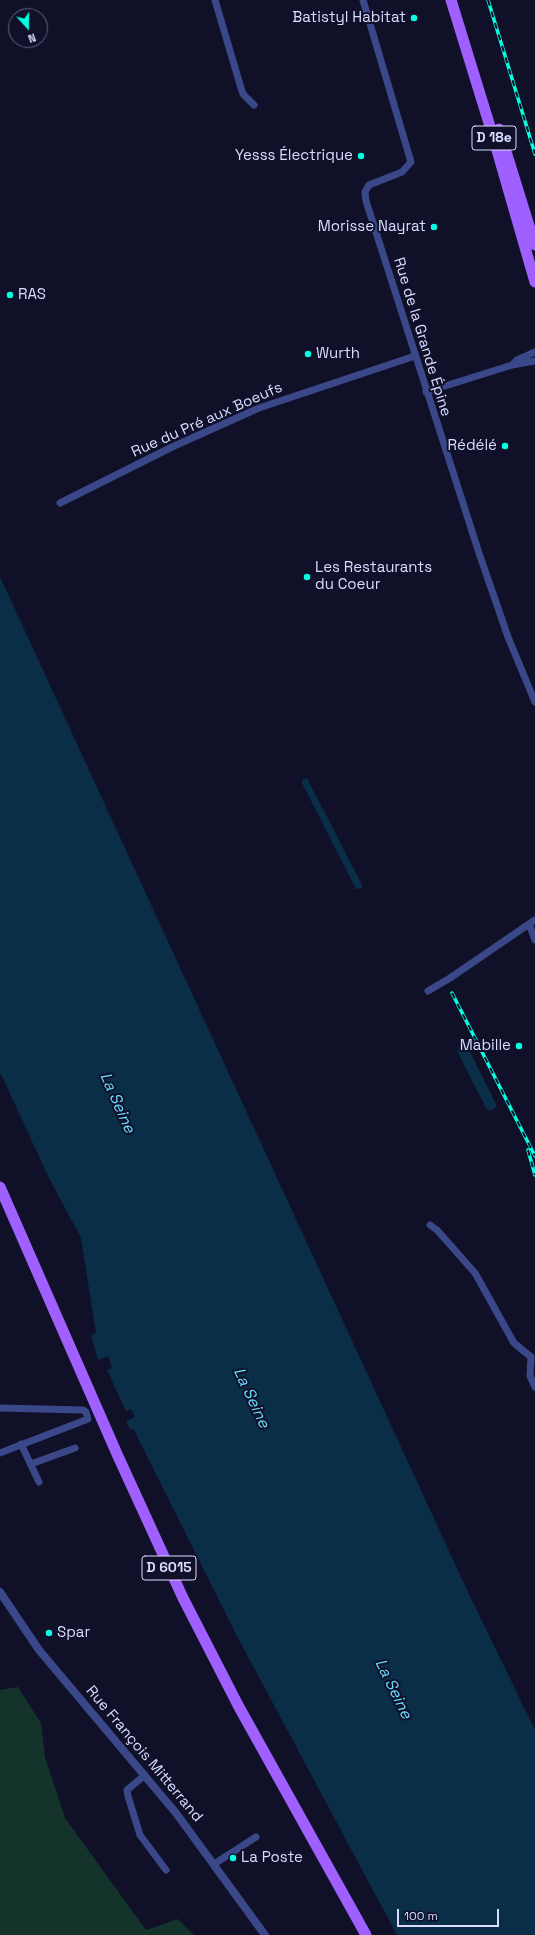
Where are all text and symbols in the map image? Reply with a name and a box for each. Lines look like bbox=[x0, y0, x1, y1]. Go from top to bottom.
north arrow bbox=[8, 8, 48, 48]
place label: Batistyl Habitat bbox=[292, 9, 406, 27]
marker: Batistyl Habitat bbox=[409, 13, 419, 23]
text: N bbox=[26, 30, 38, 46]
road number: D 18e bbox=[472, 126, 516, 150]
place label: Yesss Électrique bbox=[235, 147, 353, 165]
marker: Yesss Électrique bbox=[356, 151, 366, 161]
place label: Morisse Nayrat bbox=[318, 218, 426, 236]
marker: Morisse Nayrat bbox=[429, 222, 439, 232]
street label: Rue de la Grande Épine bbox=[389, 255, 455, 419]
place label: RAS bbox=[18, 286, 46, 304]
marker: RAS bbox=[5, 290, 15, 300]
place label: Wurth bbox=[316, 345, 360, 363]
marker: Wurth bbox=[303, 349, 313, 359]
street label: Rue du Pré aux Boeufs bbox=[129, 379, 285, 461]
place label: Rédélé bbox=[448, 437, 497, 455]
marker: Rédélé bbox=[500, 441, 510, 451]
place label: Les Restaurants du Coeur bbox=[315, 559, 432, 594]
marker: Les Restaurants du Coeur bbox=[302, 572, 312, 582]
place label: Mabille bbox=[460, 1037, 511, 1055]
marker: Mabille bbox=[514, 1041, 524, 1051]
water label: La Seine bbox=[95, 1070, 139, 1136]
water label: La Seine bbox=[229, 1365, 273, 1431]
road number: D 6015 bbox=[142, 1556, 196, 1580]
place label: Spar bbox=[57, 1624, 90, 1642]
marker: Spar bbox=[44, 1628, 54, 1638]
water label: La Seine bbox=[370, 1656, 416, 1722]
street label: Rue François Mitterrand bbox=[82, 1682, 206, 1826]
place label: La Poste bbox=[241, 1849, 303, 1867]
marker: La Poste bbox=[228, 1853, 238, 1863]
scale bar bbox=[399, 1901, 501, 1927]
text: 100 m bbox=[404, 1908, 438, 1924]

